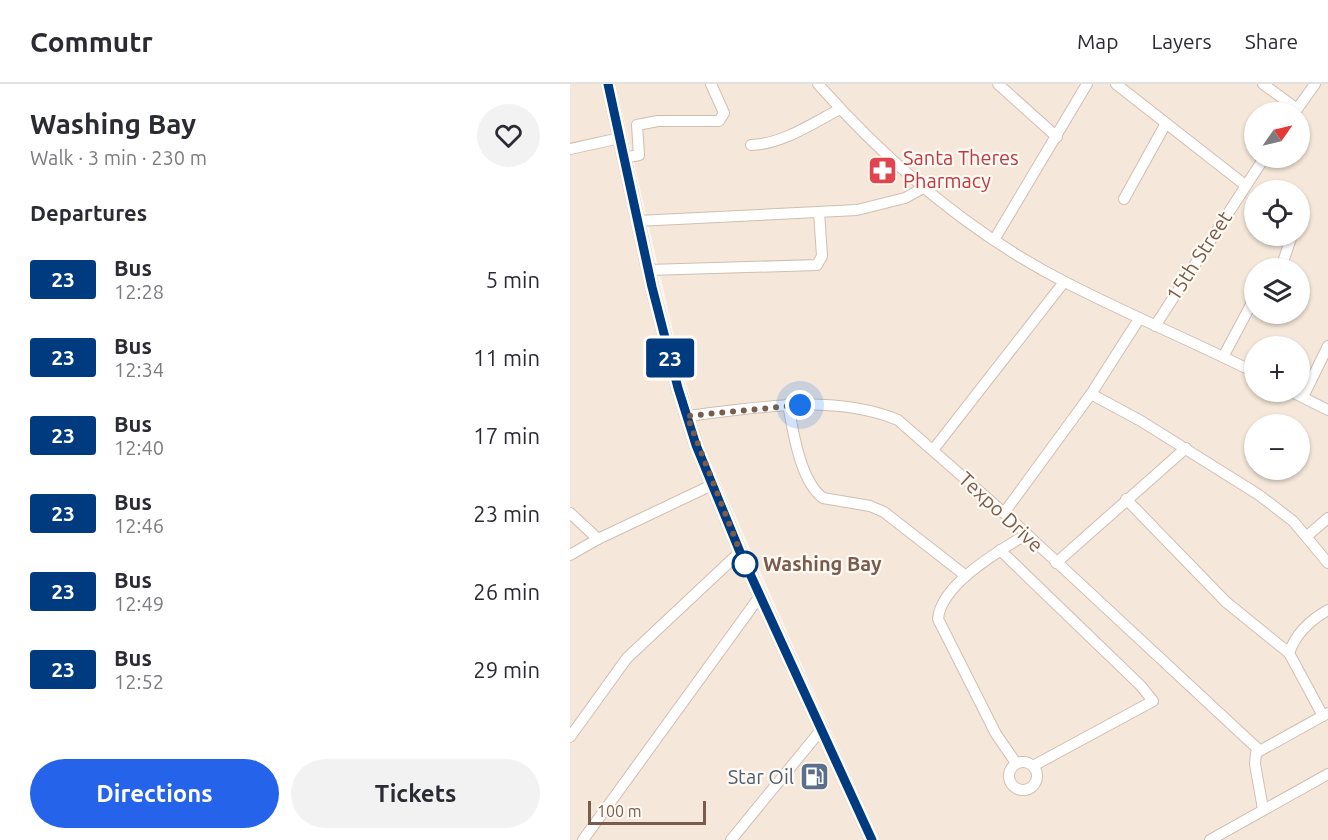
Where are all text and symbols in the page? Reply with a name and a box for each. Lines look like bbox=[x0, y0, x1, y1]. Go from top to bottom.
text: Commutr bbox=[30, 26, 153, 57]
text: Map bbox=[1077, 29, 1118, 53]
text: Layers bbox=[1151, 29, 1212, 53]
text: Share bbox=[1245, 29, 1298, 53]
north arrow bbox=[1244, 102, 1310, 168]
map controls bbox=[1244, 102, 1310, 480]
button: heart bbox=[477, 104, 540, 167]
text: Washing Bay bbox=[30, 108, 196, 139]
text: Walk · 3 min · 230 m bbox=[30, 146, 207, 169]
place label: Santa Theres Pharmacy bbox=[903, 146, 1019, 192]
pharmacy icon: Santa Theres Pharmacy bbox=[866, 154, 898, 186]
button: locate bbox=[1244, 180, 1310, 246]
text: Departures bbox=[30, 200, 147, 225]
street label: 15th Street bbox=[1161, 206, 1236, 305]
text: Bus bbox=[114, 255, 152, 280]
button: layers bbox=[1244, 258, 1310, 324]
text: 23 bbox=[51, 267, 75, 291]
text: 5 min bbox=[486, 267, 540, 292]
text: 12:28 bbox=[114, 280, 164, 303]
text: Bus bbox=[114, 333, 152, 358]
button: + bbox=[1244, 336, 1310, 402]
line badge: 23 bbox=[643, 338, 697, 378]
text: 23 bbox=[51, 345, 75, 369]
text: 11 min bbox=[473, 345, 540, 370]
text: 23 bbox=[658, 346, 682, 370]
text: 12:34 bbox=[114, 358, 164, 381]
your location bbox=[785, 390, 815, 420]
text: Bus bbox=[114, 411, 152, 436]
button: − bbox=[1244, 414, 1310, 480]
text: 23 bbox=[51, 423, 75, 447]
text: 17 min bbox=[473, 423, 540, 448]
text: 12:40 bbox=[114, 436, 164, 459]
street label: Texpo Drive bbox=[955, 467, 1048, 556]
text: Bus bbox=[114, 489, 152, 514]
text: 23 bbox=[51, 501, 75, 525]
text: 23 min bbox=[473, 501, 540, 526]
text: 12:46 bbox=[114, 514, 164, 537]
marker: Washing Bay bbox=[732, 551, 758, 577]
place label: Washing Bay bbox=[763, 552, 882, 575]
text: Bus bbox=[114, 567, 152, 592]
text: 23 bbox=[51, 579, 75, 603]
text: 26 min bbox=[473, 579, 540, 604]
text: 12:49 bbox=[114, 592, 164, 615]
text: Bus bbox=[114, 645, 152, 670]
text: 23 bbox=[51, 657, 75, 681]
text: 29 min bbox=[473, 657, 540, 682]
text: 12:52 bbox=[114, 670, 164, 693]
button: Directions bbox=[30, 759, 279, 828]
button: Tickets bbox=[291, 759, 540, 828]
fuel station icon: Star Oil bbox=[799, 761, 831, 793]
place label: Star Oil bbox=[728, 765, 794, 788]
scale bar bbox=[588, 798, 706, 826]
text: 100 m bbox=[597, 802, 642, 820]

